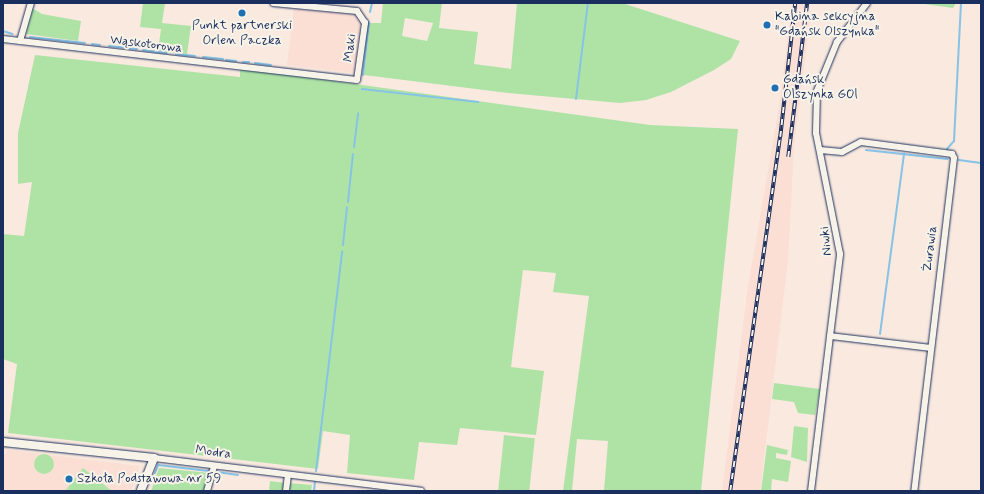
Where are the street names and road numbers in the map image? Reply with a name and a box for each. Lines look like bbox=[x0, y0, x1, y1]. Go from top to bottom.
street label: Wąskotorowa bbox=[109, 33, 183, 57]
street label: Maki bbox=[342, 33, 360, 63]
street label: Niwki bbox=[818, 225, 836, 257]
street label: Żurawia bbox=[920, 225, 942, 273]
street label: Modra bbox=[194, 443, 232, 463]

